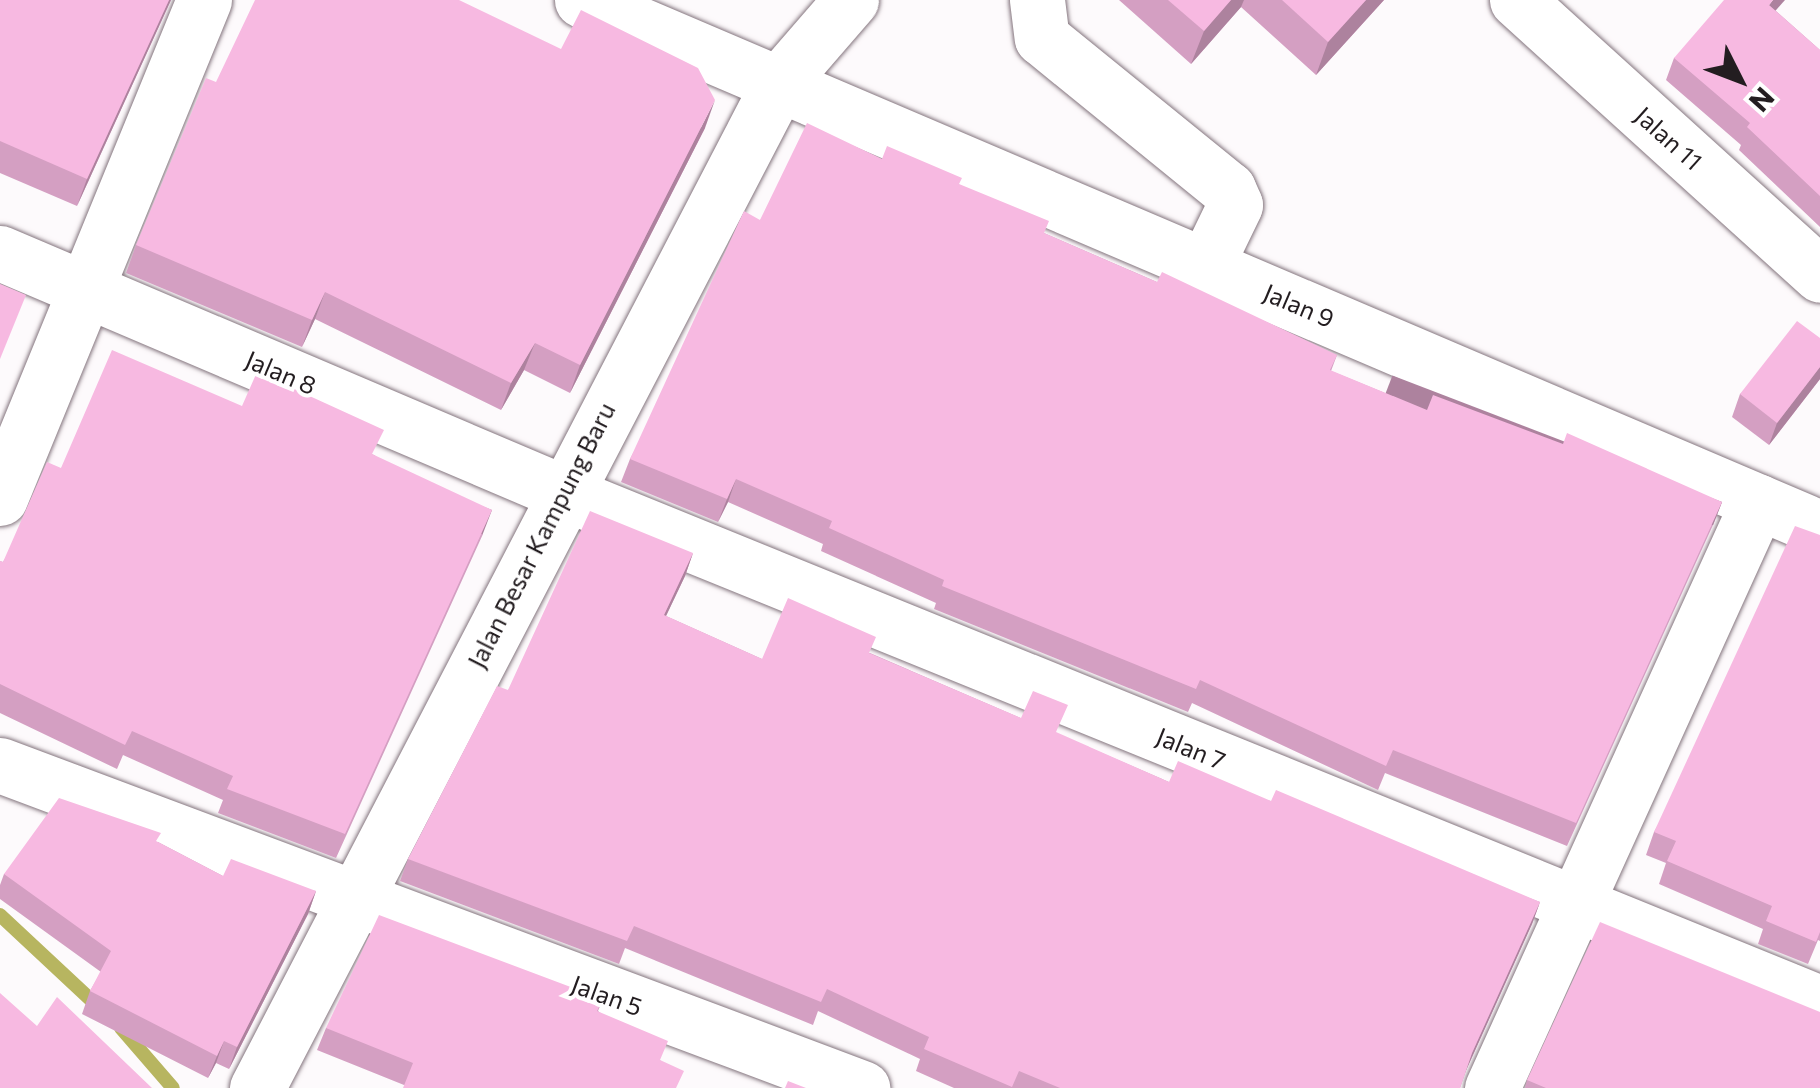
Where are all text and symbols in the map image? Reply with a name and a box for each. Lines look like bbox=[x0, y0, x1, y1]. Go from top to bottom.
north arrow bbox=[1690, 30, 1790, 130]
text: N bbox=[1743, 81, 1782, 119]
street label: Jalan 11 bbox=[1629, 100, 1709, 176]
street label: Jalan 9 bbox=[1259, 277, 1339, 333]
street label: Jalan 8 bbox=[241, 344, 321, 400]
street label: Jalan Besar Kampung Baru bbox=[461, 397, 621, 673]
street label: Jalan 7 bbox=[1152, 721, 1230, 775]
street label: Jalan 5 bbox=[567, 968, 647, 1022]

